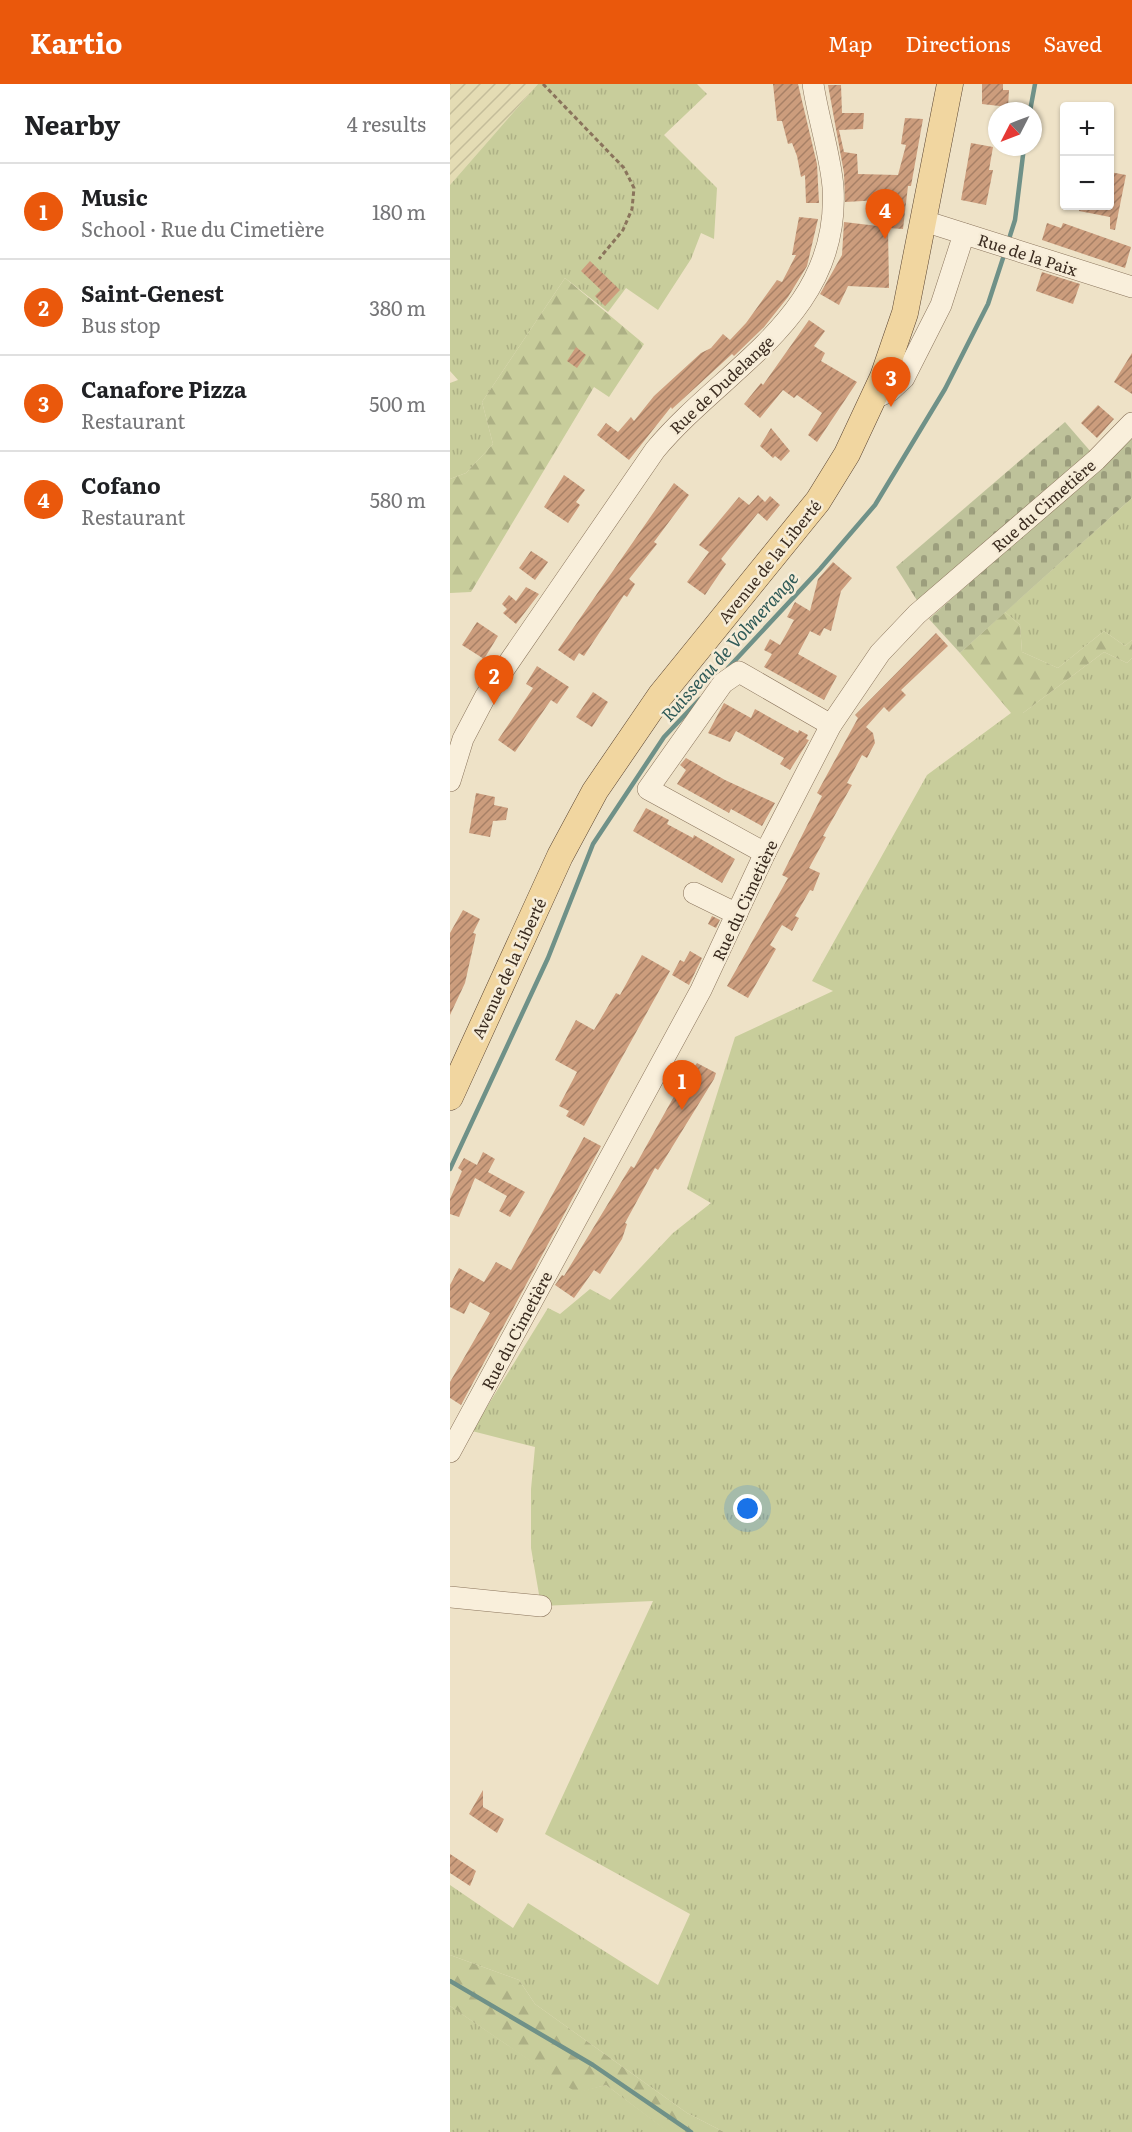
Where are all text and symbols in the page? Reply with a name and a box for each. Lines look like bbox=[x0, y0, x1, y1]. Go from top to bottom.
text: Kartio bbox=[30, 21, 123, 63]
text: Map bbox=[828, 27, 873, 58]
text: Directions bbox=[906, 27, 1011, 58]
text: Saved bbox=[1044, 27, 1102, 58]
north arrow bbox=[988, 102, 1042, 156]
map controls bbox=[1060, 102, 1114, 210]
button: + bbox=[1060, 102, 1114, 156]
text: Nearby bbox=[24, 104, 120, 143]
text: 4 results bbox=[347, 108, 426, 138]
button: − bbox=[1060, 156, 1114, 210]
text: Music bbox=[81, 180, 148, 213]
pin: 4 bbox=[866, 190, 904, 239]
text: 1 bbox=[39, 196, 48, 226]
text: 180 m bbox=[372, 196, 426, 226]
text: School · Rue du Cimetière bbox=[81, 213, 324, 243]
street label: Rue de la Paix bbox=[975, 227, 1082, 282]
text: Saint-Genest bbox=[81, 276, 224, 309]
text: 2 bbox=[38, 292, 49, 322]
text: 380 m bbox=[369, 292, 426, 322]
text: Bus stop bbox=[81, 309, 161, 339]
street label: Rue de Dudelange bbox=[663, 329, 779, 439]
pin: 3 bbox=[872, 358, 910, 407]
text: Canafore Pizza bbox=[81, 372, 247, 405]
text: 3 bbox=[38, 388, 49, 418]
text: 500 m bbox=[369, 388, 426, 418]
text: Restaurant bbox=[81, 405, 185, 435]
street label: Rue du Cimetière bbox=[986, 453, 1100, 557]
text: Cofano bbox=[81, 468, 161, 501]
text: 4 bbox=[37, 484, 50, 514]
text: 580 m bbox=[370, 484, 426, 514]
street label: Avenue de la Liberté bbox=[712, 494, 826, 628]
text: Restaurant bbox=[81, 501, 185, 531]
water label: Ruisseau de Volmerange bbox=[654, 565, 804, 727]
pin: 2 bbox=[474, 656, 513, 705]
street label: Rue du Cimetière bbox=[705, 836, 783, 964]
street label: Avenue de la Liberté bbox=[465, 894, 551, 1042]
pin: 1 bbox=[662, 1060, 702, 1110]
street label: Rue du Cimetière bbox=[475, 1266, 557, 1394]
your location bbox=[733, 1494, 762, 1523]

